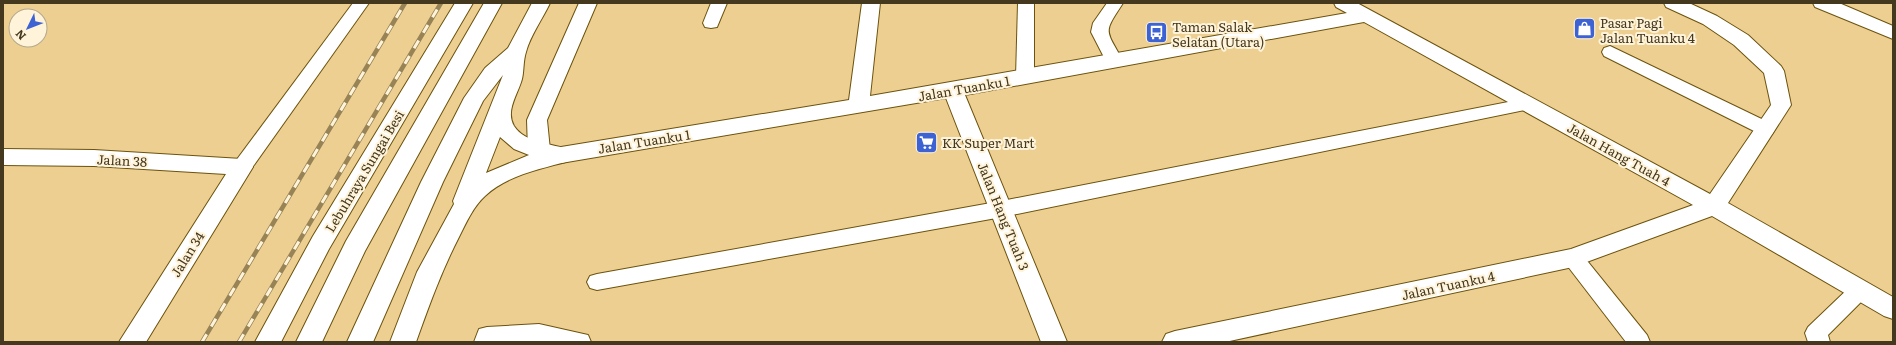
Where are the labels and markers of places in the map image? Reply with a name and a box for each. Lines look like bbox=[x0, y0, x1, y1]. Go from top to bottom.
place label: Pasar Pagi Jalan Tuanku 4 bbox=[1600, 13, 1695, 47]
shop icon: Pasar Pagi Jalan Tuanku 4 bbox=[1572, 16, 1598, 42]
place label: Taman Salak Selatan (Utara) bbox=[1172, 17, 1264, 51]
bus stop icon: Taman Salak Selatan (Utara) bbox=[1143, 20, 1169, 46]
supermarket icon: KK Super Mart bbox=[913, 129, 939, 155]
place label: KK Super Mart bbox=[942, 133, 1035, 152]

